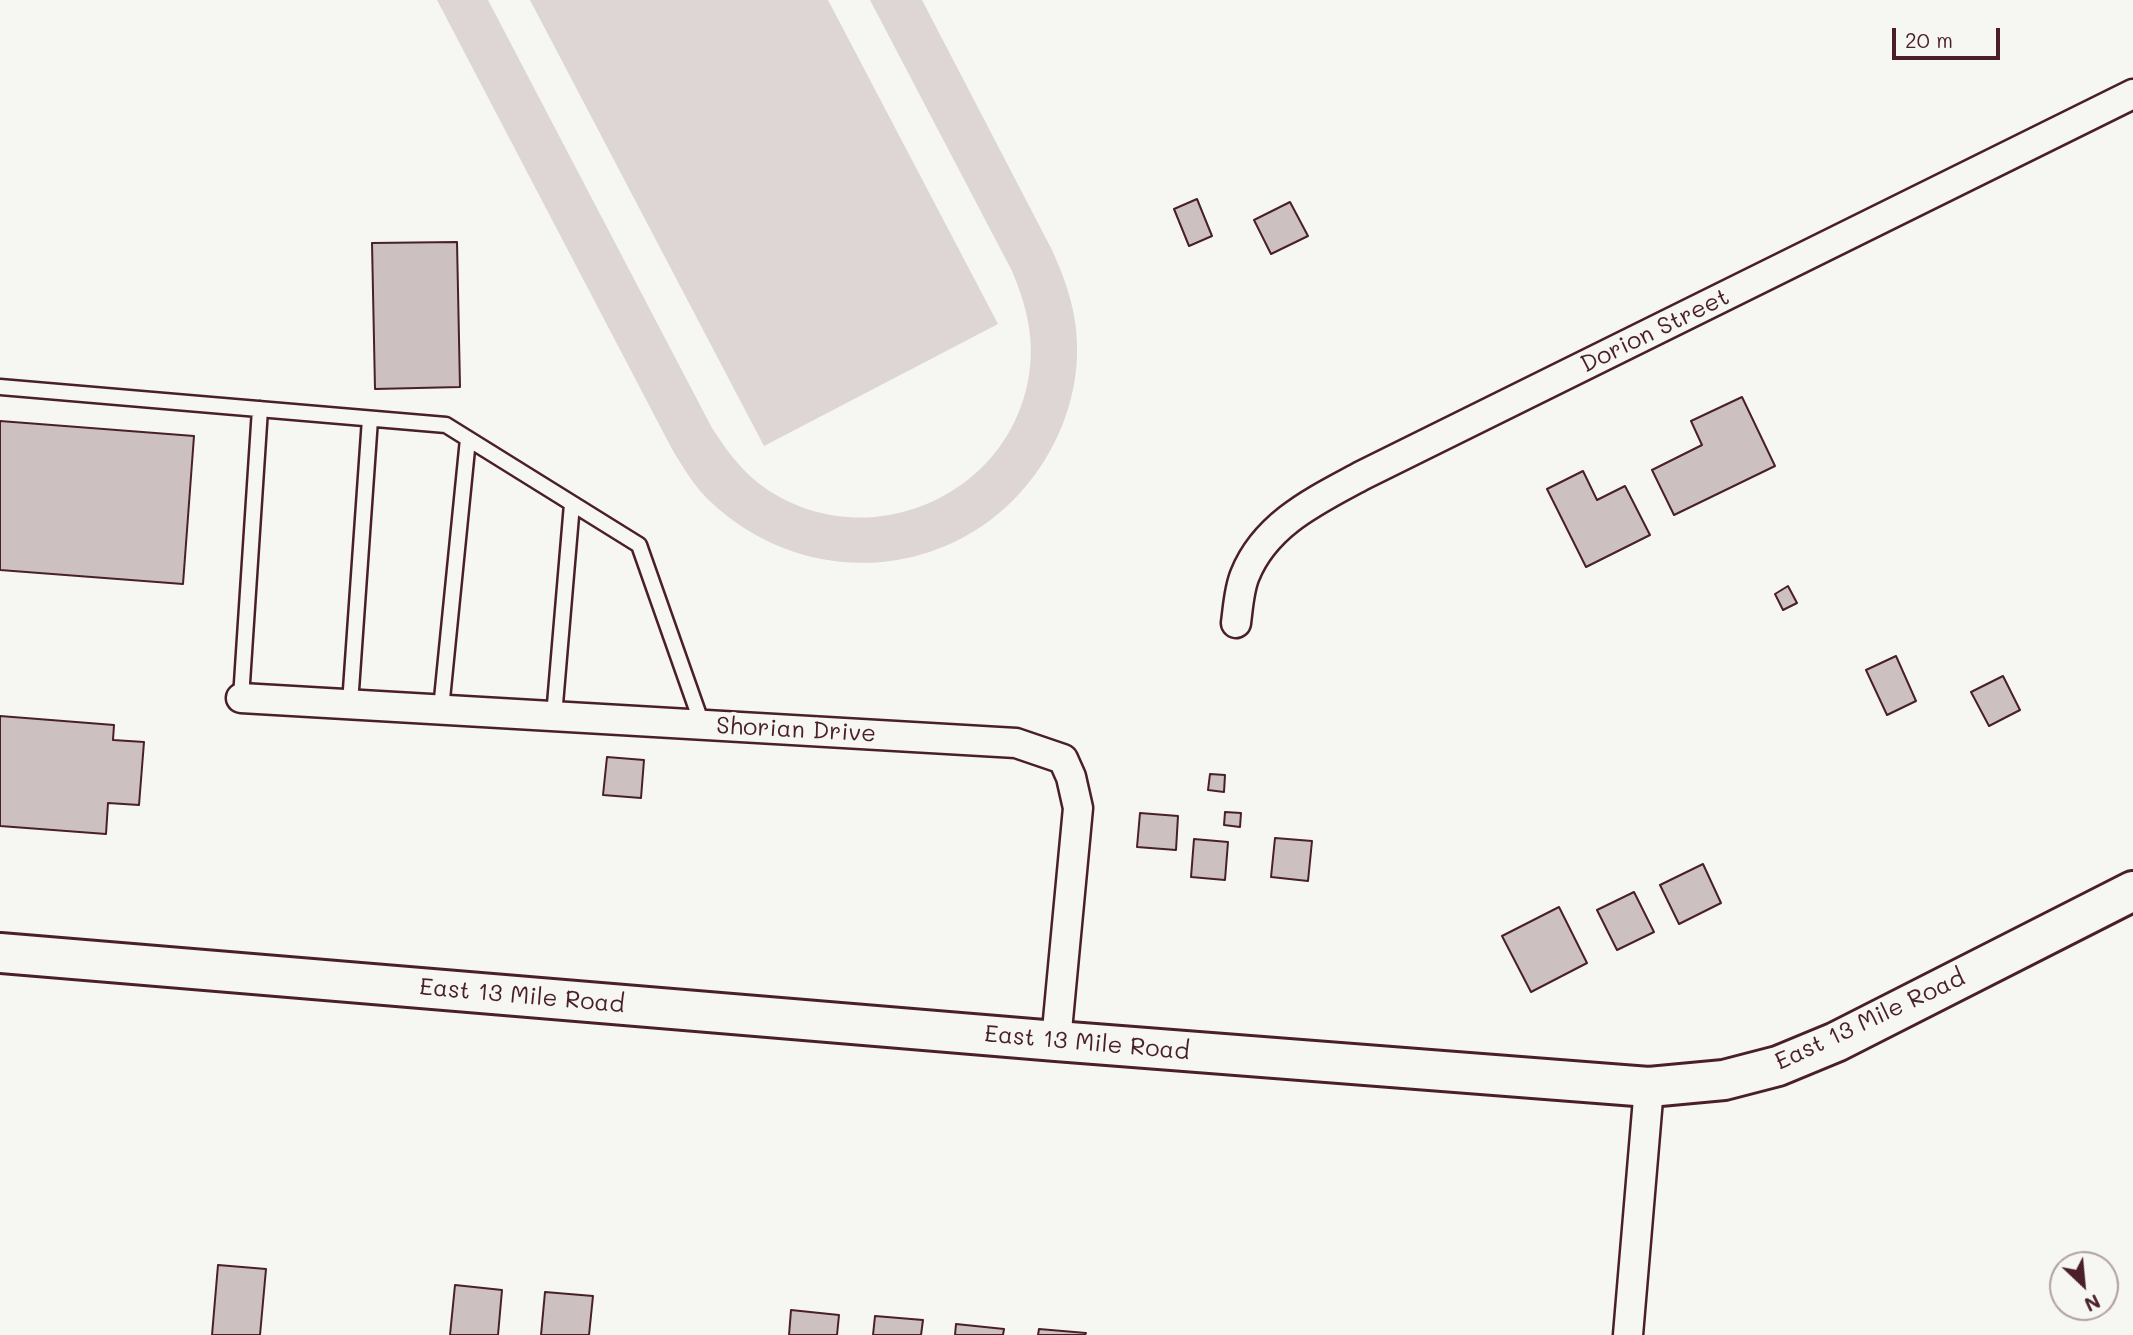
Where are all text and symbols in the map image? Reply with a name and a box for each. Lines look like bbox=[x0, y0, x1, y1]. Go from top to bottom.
scale bar bbox=[1895, 14, 2004, 58]
text: 20 m bbox=[1905, 26, 1953, 53]
street label: Dorion Street bbox=[1576, 283, 1734, 379]
street label: Shorian Drive bbox=[715, 711, 877, 749]
street label: East 13 Mile Road bbox=[1771, 963, 1969, 1077]
street label: East 13 Mile Road bbox=[418, 973, 626, 1019]
street label: East 13 Mile Road bbox=[983, 1020, 1191, 1066]
north arrow bbox=[2049, 1251, 2119, 1321]
text: N bbox=[2081, 1289, 2105, 1318]

